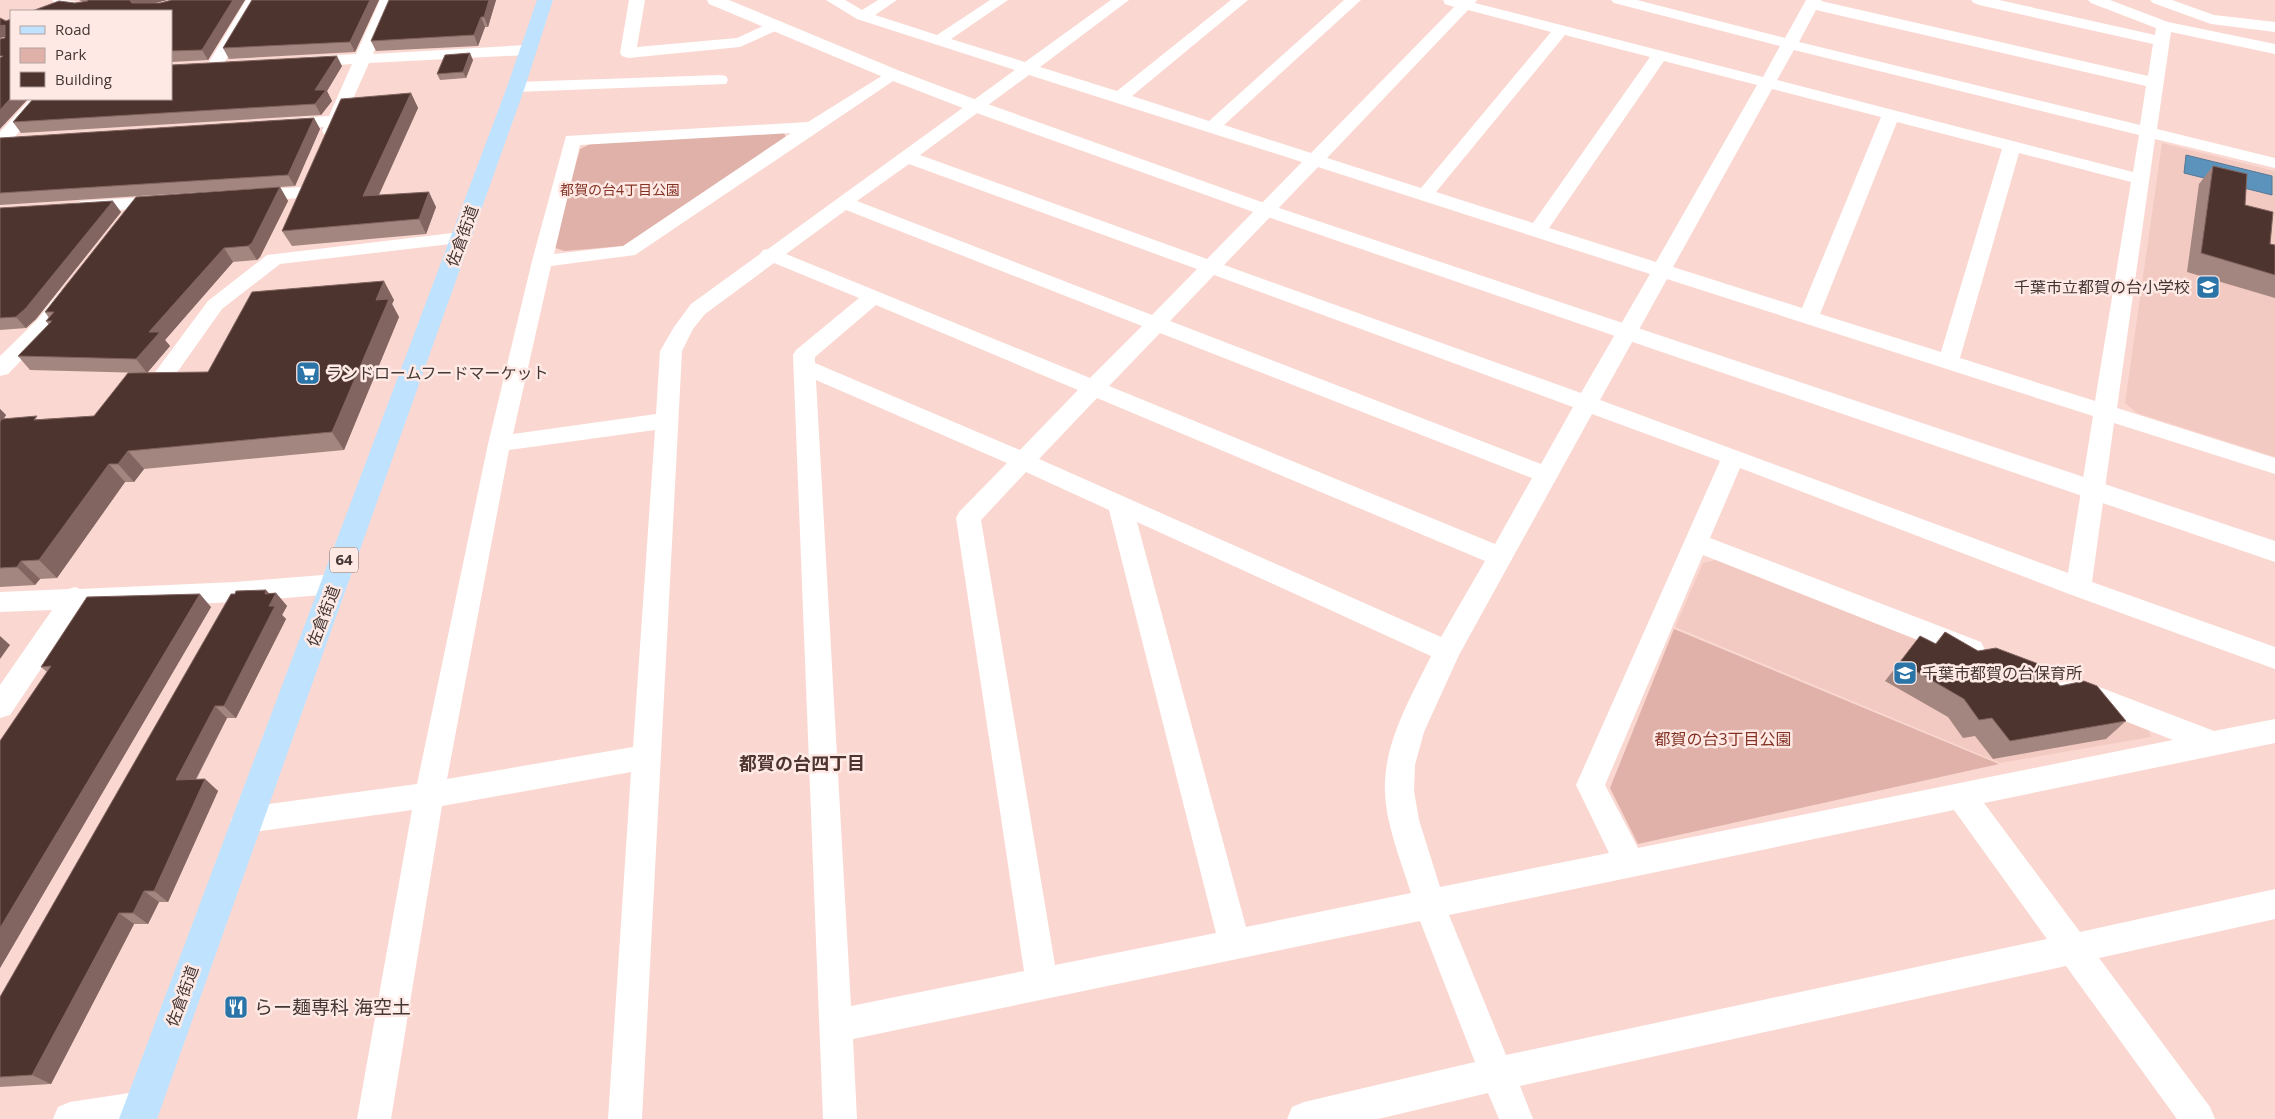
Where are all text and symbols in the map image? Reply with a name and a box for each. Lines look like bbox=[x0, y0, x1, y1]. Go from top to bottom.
legend bbox=[10, 10, 172, 100]
text: Road bbox=[55, 19, 91, 39]
text: Park bbox=[55, 44, 86, 64]
text: Building bbox=[55, 69, 112, 89]
park label: 都賀の台4丁目公園 bbox=[560, 180, 680, 199]
street label: 佐倉街道 bbox=[441, 202, 483, 270]
school or university icon: 千葉市立都賀の台小学校 bbox=[2195, 274, 2221, 300]
place label: 千葉市立都賀の台小学校 bbox=[2014, 276, 2190, 298]
supermarket icon: ランドロームフードマーケット bbox=[295, 360, 321, 386]
place label: ランドロームフードマーケット bbox=[326, 362, 549, 384]
road number: 64 bbox=[330, 548, 358, 572]
street label: 佐倉街道 bbox=[301, 582, 345, 650]
school or university icon: 千葉市都賀の台保育所 bbox=[1892, 660, 1918, 686]
place label: 千葉市都賀の台保育所 bbox=[1922, 662, 2082, 684]
park label: 都賀の台3丁目公園 bbox=[1654, 728, 1792, 750]
district label: 都賀の台四丁目 bbox=[739, 751, 865, 775]
street label: 佐倉街道 bbox=[161, 962, 203, 1030]
restaurant icon: らー麺専科 海空土 bbox=[223, 994, 249, 1020]
place label: らー麺専科 海空土 bbox=[254, 994, 411, 1020]

